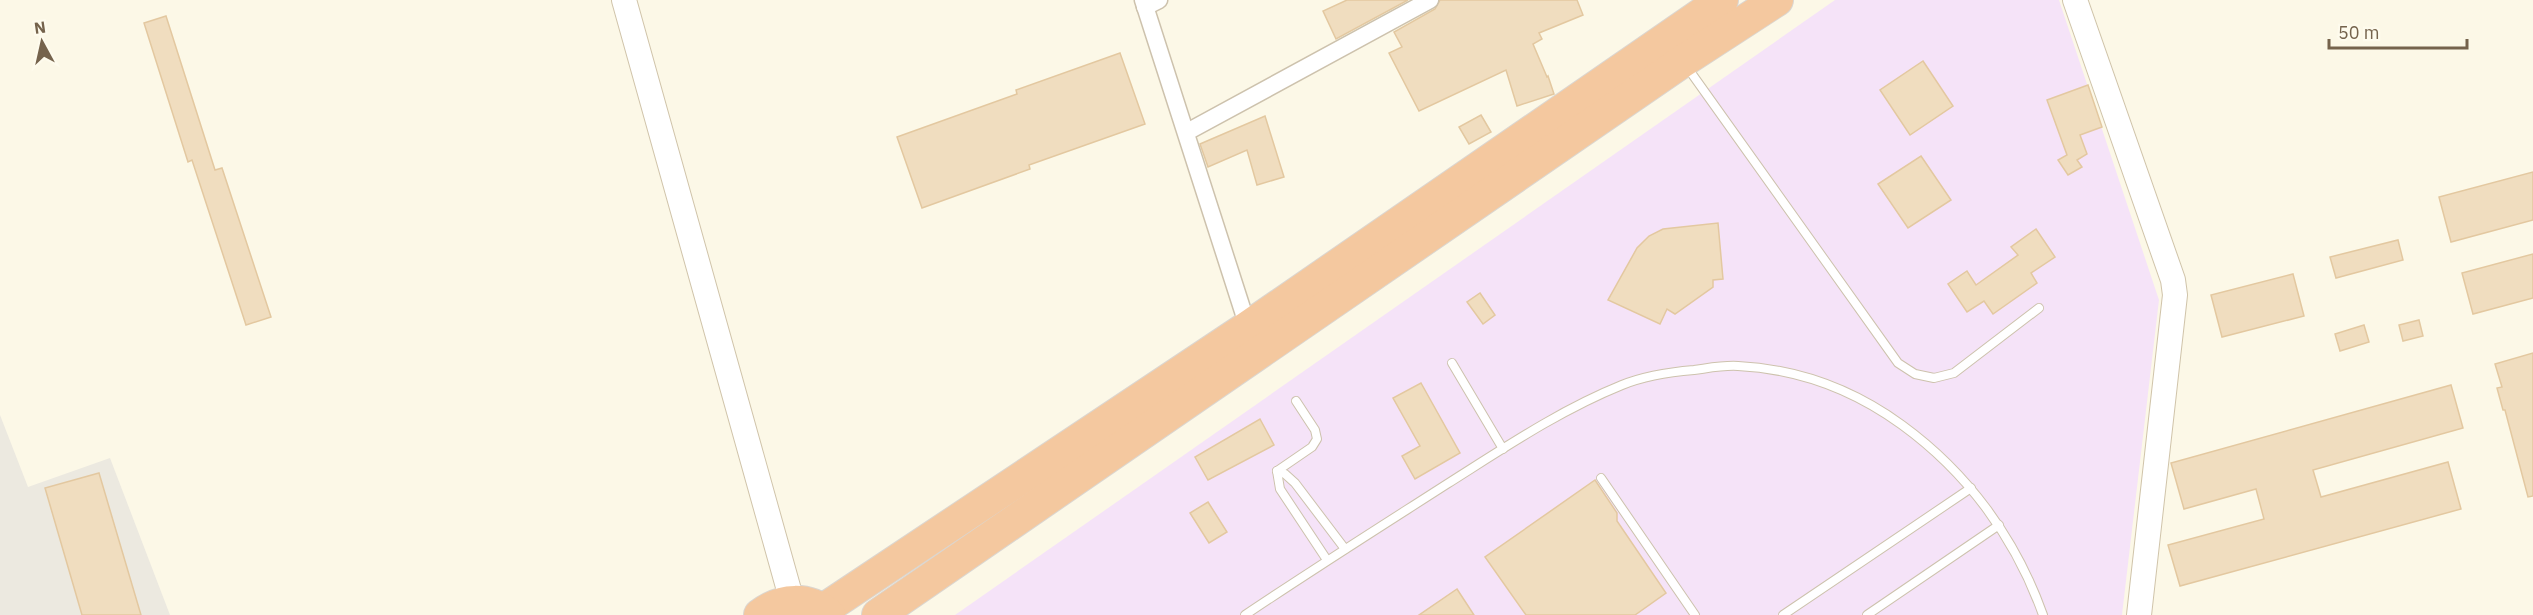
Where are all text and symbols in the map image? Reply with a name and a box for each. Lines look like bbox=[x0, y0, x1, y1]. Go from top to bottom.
north arrow bbox=[12, 12, 72, 72]
scale bar bbox=[2329, 12, 2467, 50]
text: N bbox=[33, 16, 47, 38]
text: 50 m bbox=[2338, 21, 2380, 44]

